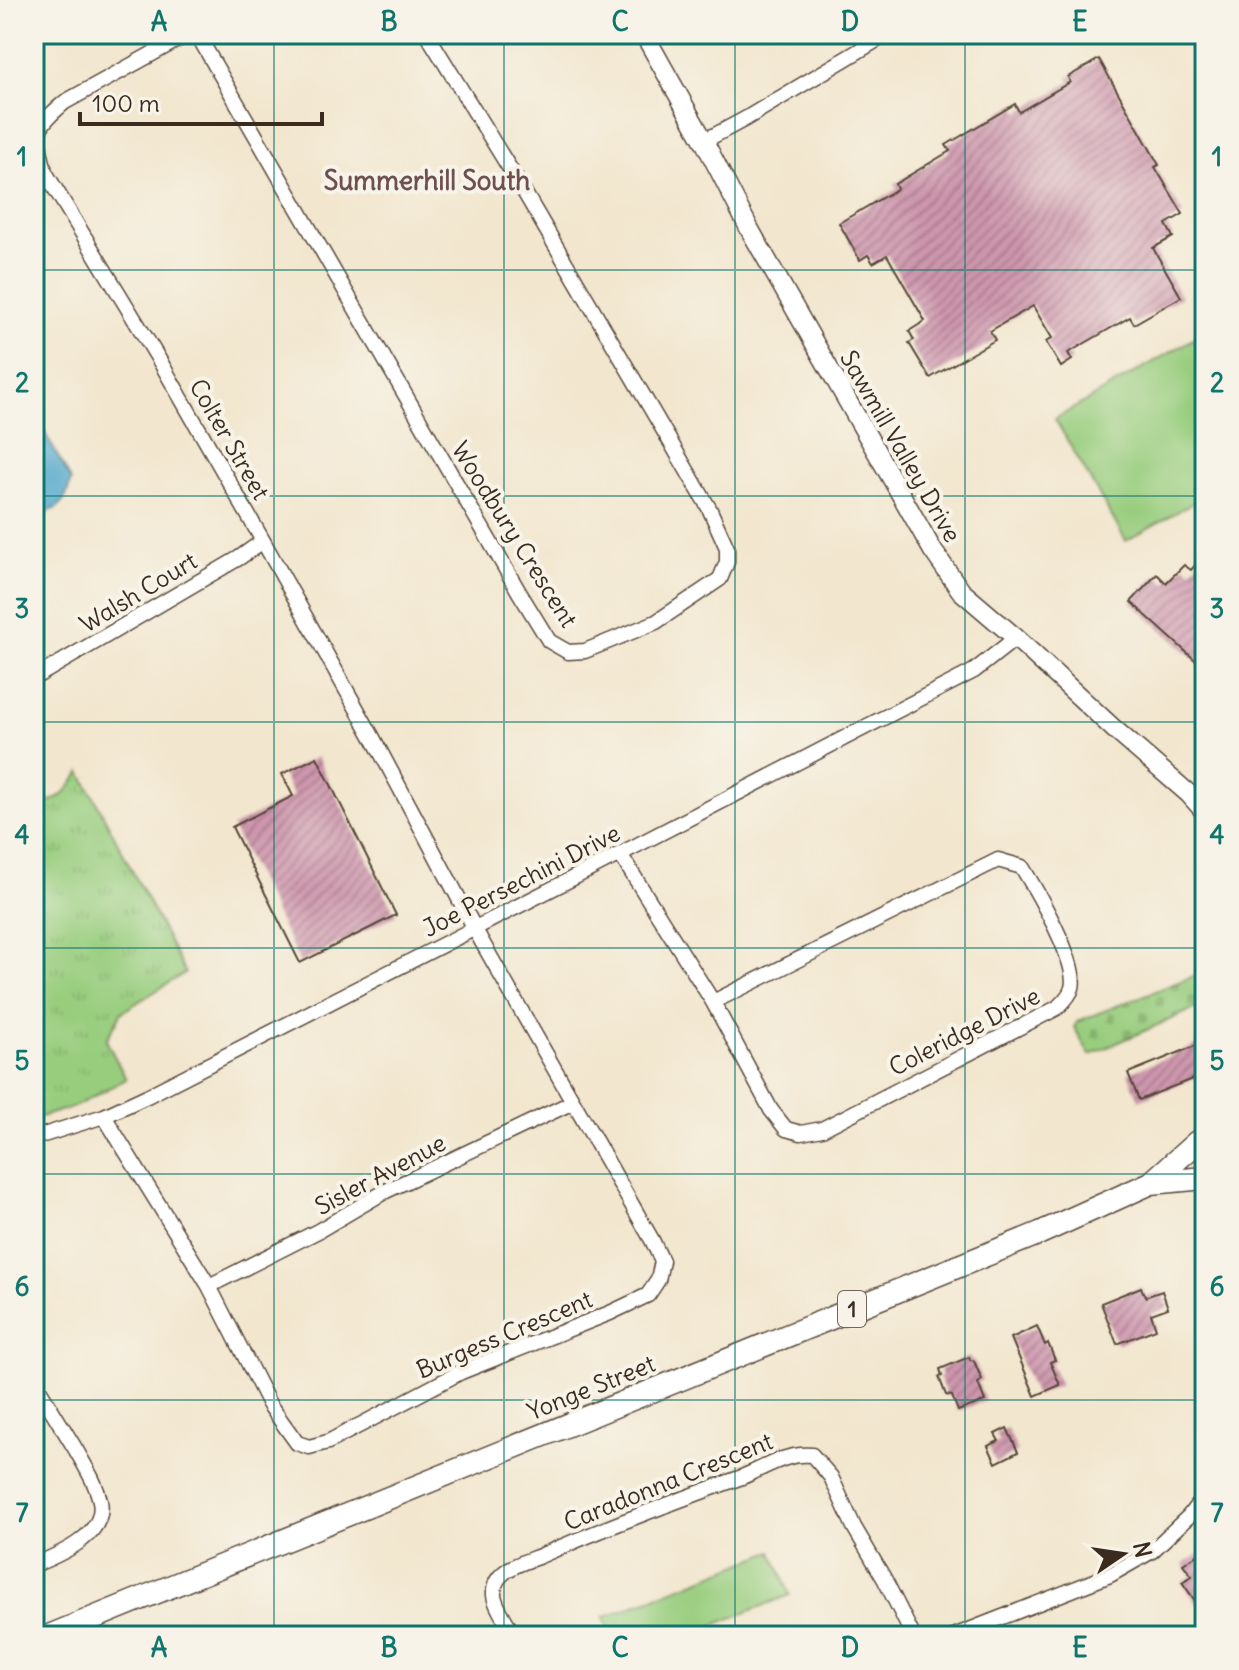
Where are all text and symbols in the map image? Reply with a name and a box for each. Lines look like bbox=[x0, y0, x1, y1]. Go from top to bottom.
text: A bbox=[151, 5, 168, 38]
text: B bbox=[380, 5, 398, 38]
text: C bbox=[611, 5, 629, 38]
text: D bbox=[841, 5, 859, 38]
text: E bbox=[1072, 5, 1088, 38]
scale bar bbox=[80, 76, 322, 126]
text: 100 m bbox=[92, 88, 160, 118]
text: 1 bbox=[17, 140, 27, 173]
text: 1 bbox=[1212, 140, 1222, 173]
district label: Summerhill South bbox=[324, 164, 530, 197]
street label: Sawmill Valley Drive bbox=[834, 345, 968, 547]
text: 2 bbox=[15, 366, 29, 399]
text: 2 bbox=[1210, 366, 1224, 399]
street label: Colter Street bbox=[183, 373, 277, 505]
street label: Woodbury Crescent bbox=[446, 436, 584, 632]
street label: Walsh Court bbox=[74, 545, 202, 639]
text: 3 bbox=[15, 592, 29, 625]
text: 3 bbox=[1210, 592, 1224, 625]
street label: Joe Persechini Drive bbox=[417, 817, 625, 943]
text: 4 bbox=[14, 818, 30, 851]
text: 4 bbox=[1209, 818, 1225, 851]
street label: Coleridge Drive bbox=[883, 980, 1045, 1082]
text: 5 bbox=[15, 1044, 30, 1077]
text: 5 bbox=[1210, 1044, 1225, 1077]
street label: Sisler Avenue bbox=[309, 1127, 451, 1221]
text: 6 bbox=[14, 1270, 30, 1303]
text: 6 bbox=[1209, 1270, 1225, 1303]
street label: Burgess Crescent bbox=[412, 1283, 596, 1385]
road number: 1 bbox=[838, 1291, 866, 1327]
street label: Yonge Street bbox=[523, 1348, 659, 1426]
street label: Caradonna Crescent bbox=[559, 1425, 777, 1537]
text: 7 bbox=[16, 1496, 29, 1529]
text: 7 bbox=[1211, 1496, 1224, 1529]
north arrow bbox=[1083, 1514, 1163, 1594]
text: N bbox=[1127, 1539, 1158, 1560]
text: A bbox=[151, 1631, 168, 1664]
text: B bbox=[380, 1631, 398, 1664]
text: C bbox=[611, 1631, 629, 1664]
text: D bbox=[841, 1631, 859, 1664]
text: E bbox=[1072, 1631, 1088, 1664]

